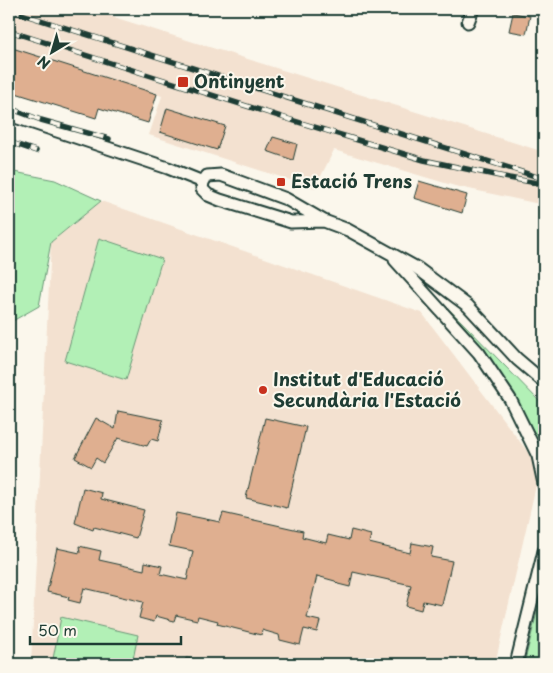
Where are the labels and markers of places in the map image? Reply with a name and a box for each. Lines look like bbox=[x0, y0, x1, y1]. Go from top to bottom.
place label: Ontinyent bbox=[194, 67, 285, 94]
marker: Ontinyent bbox=[176, 75, 190, 89]
place label: Estació Trens bbox=[291, 167, 412, 194]
marker: Estació Trens bbox=[275, 176, 287, 188]
place label: Institut d'Educació Secundària l'Estació bbox=[273, 365, 461, 413]
marker: Institut d'Educació Secundària l'Estació bbox=[257, 384, 269, 396]

